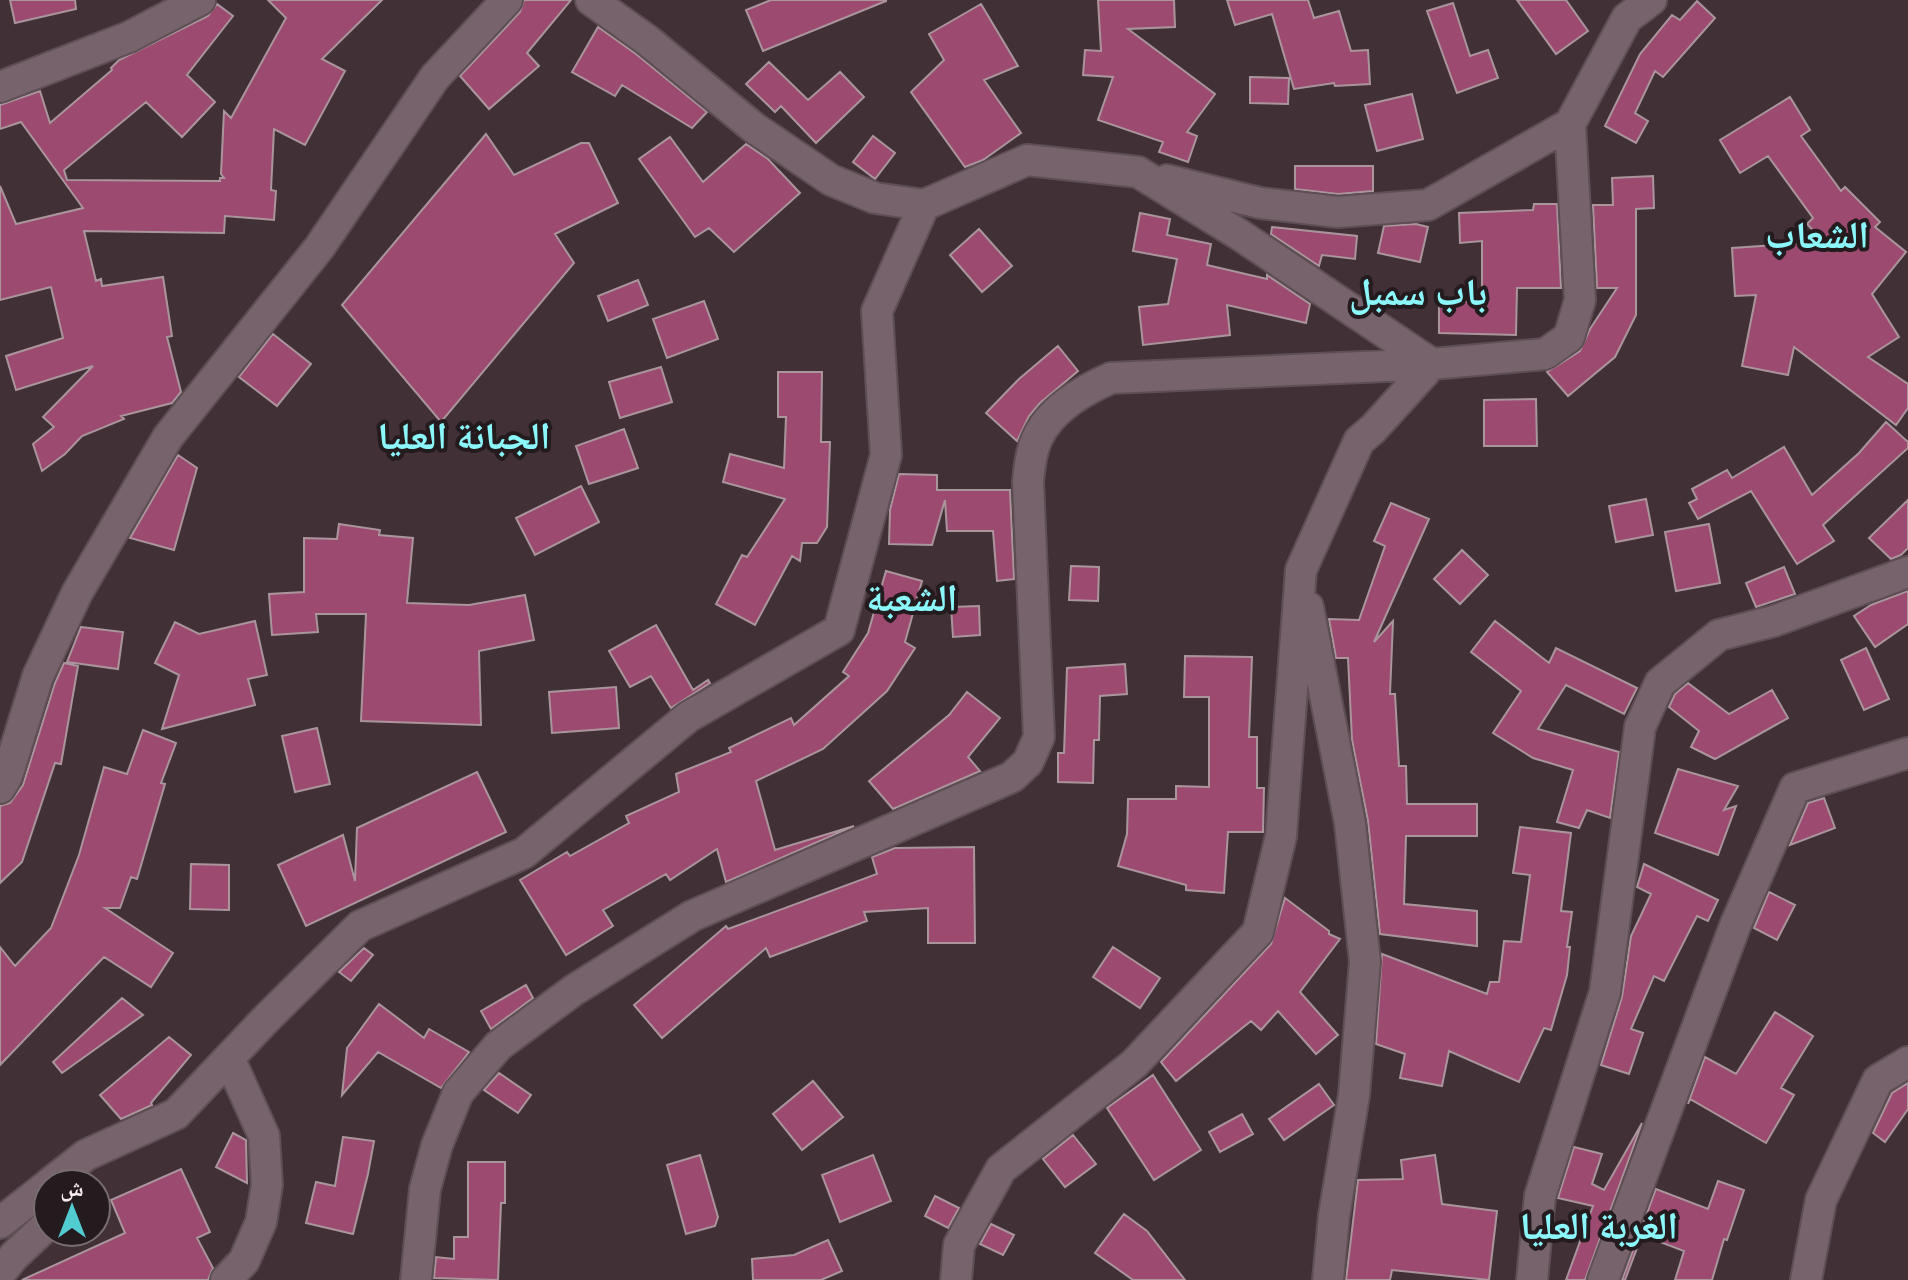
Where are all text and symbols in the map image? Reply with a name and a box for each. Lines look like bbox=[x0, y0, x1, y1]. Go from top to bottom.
district label: الشعاب bbox=[1765, 212, 1869, 258]
district label: باب سمبل bbox=[1349, 269, 1487, 315]
district label: الجبانة العليا bbox=[377, 413, 551, 459]
district label: الشعبة bbox=[866, 575, 958, 621]
north arrow bbox=[32, 1168, 112, 1248]
text: ش bbox=[60, 1175, 84, 1202]
district label: الغربة العليا bbox=[1520, 1203, 1678, 1249]

